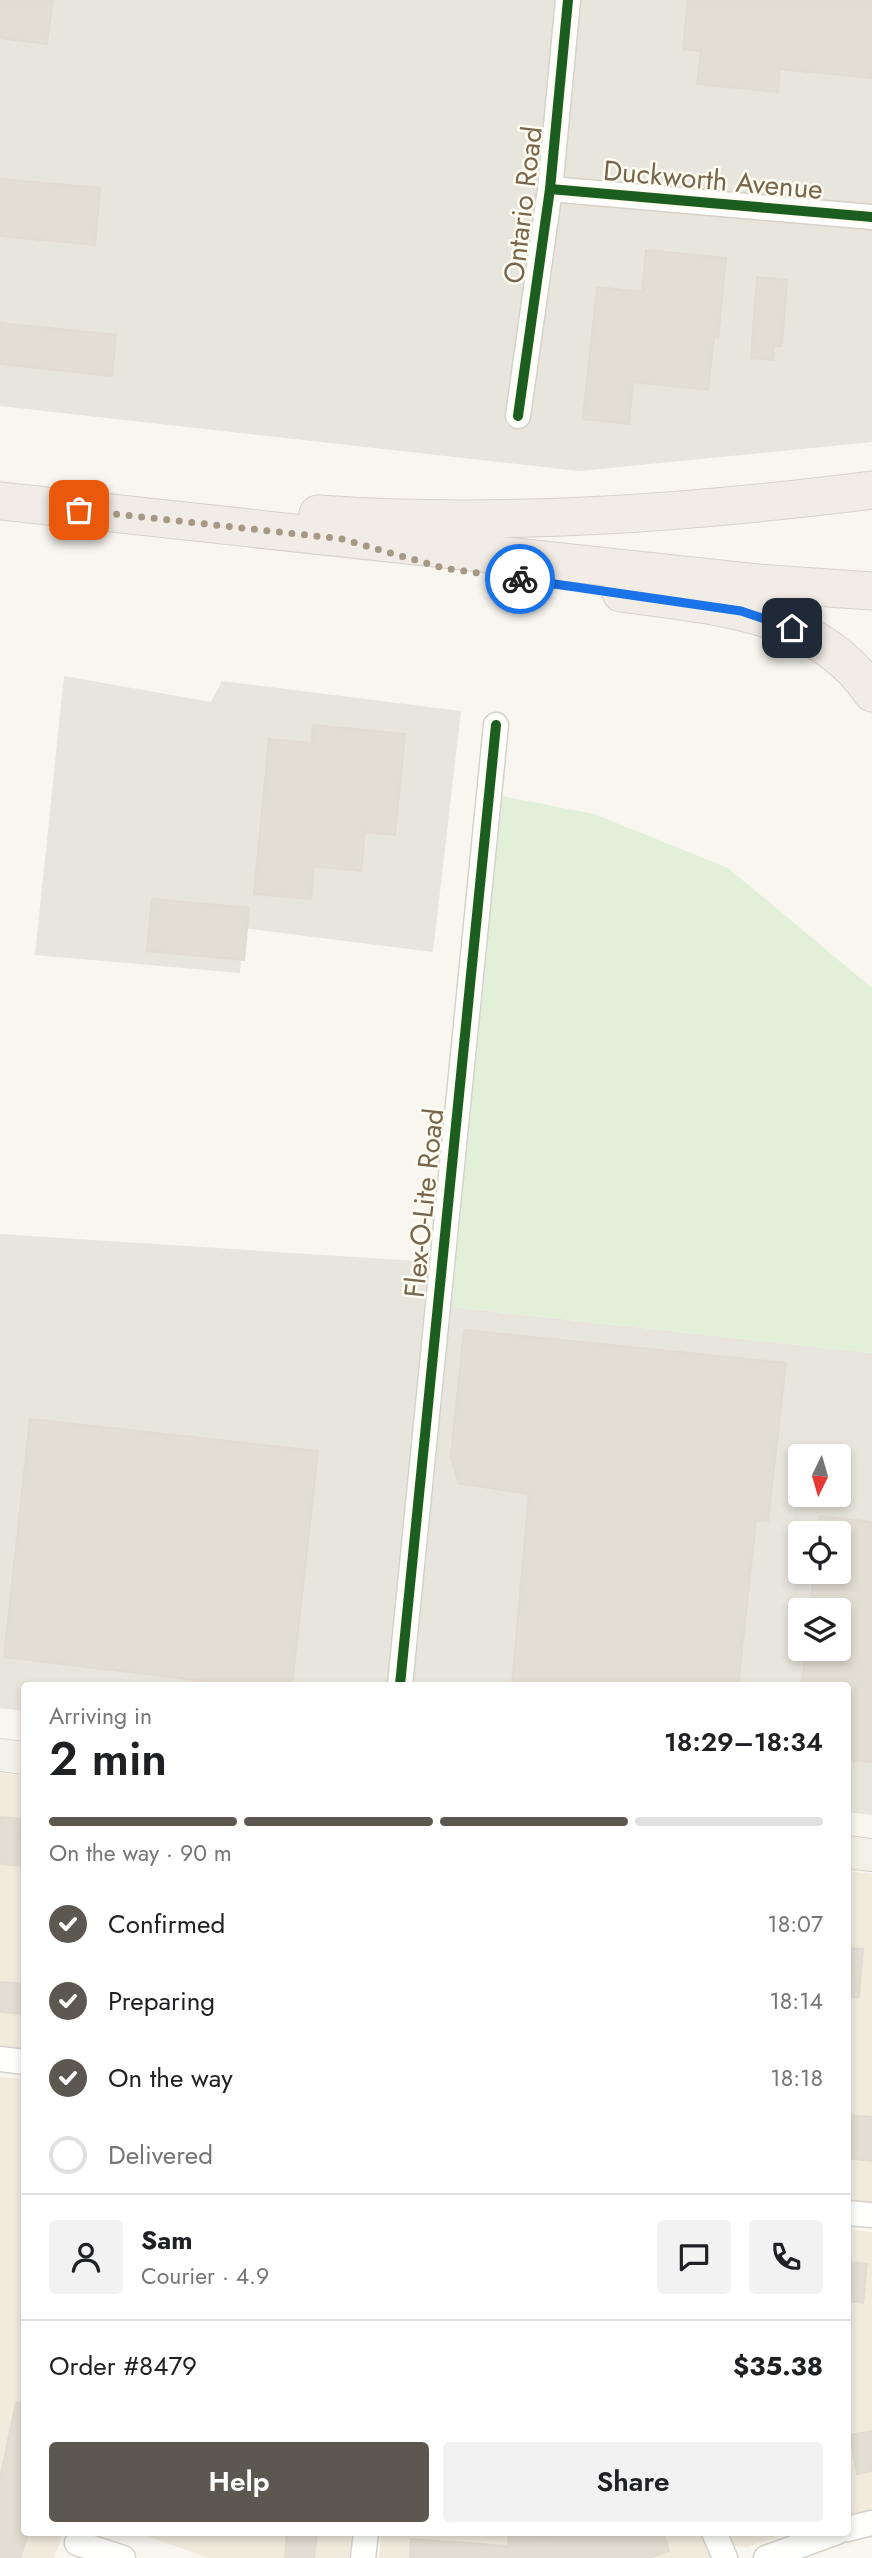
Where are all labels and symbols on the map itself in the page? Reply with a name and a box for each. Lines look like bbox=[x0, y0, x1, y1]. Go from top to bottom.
street label: Ontario Road bbox=[493, 124, 553, 286]
street label: Duckworth Avenue bbox=[601, 150, 825, 210]
pin bbox=[49, 480, 109, 540]
courier bbox=[485, 544, 555, 614]
pin bbox=[762, 598, 822, 658]
street label: Flex-O-Lite Road bbox=[394, 1106, 454, 1300]
north arrow bbox=[788, 1444, 850, 1507]

